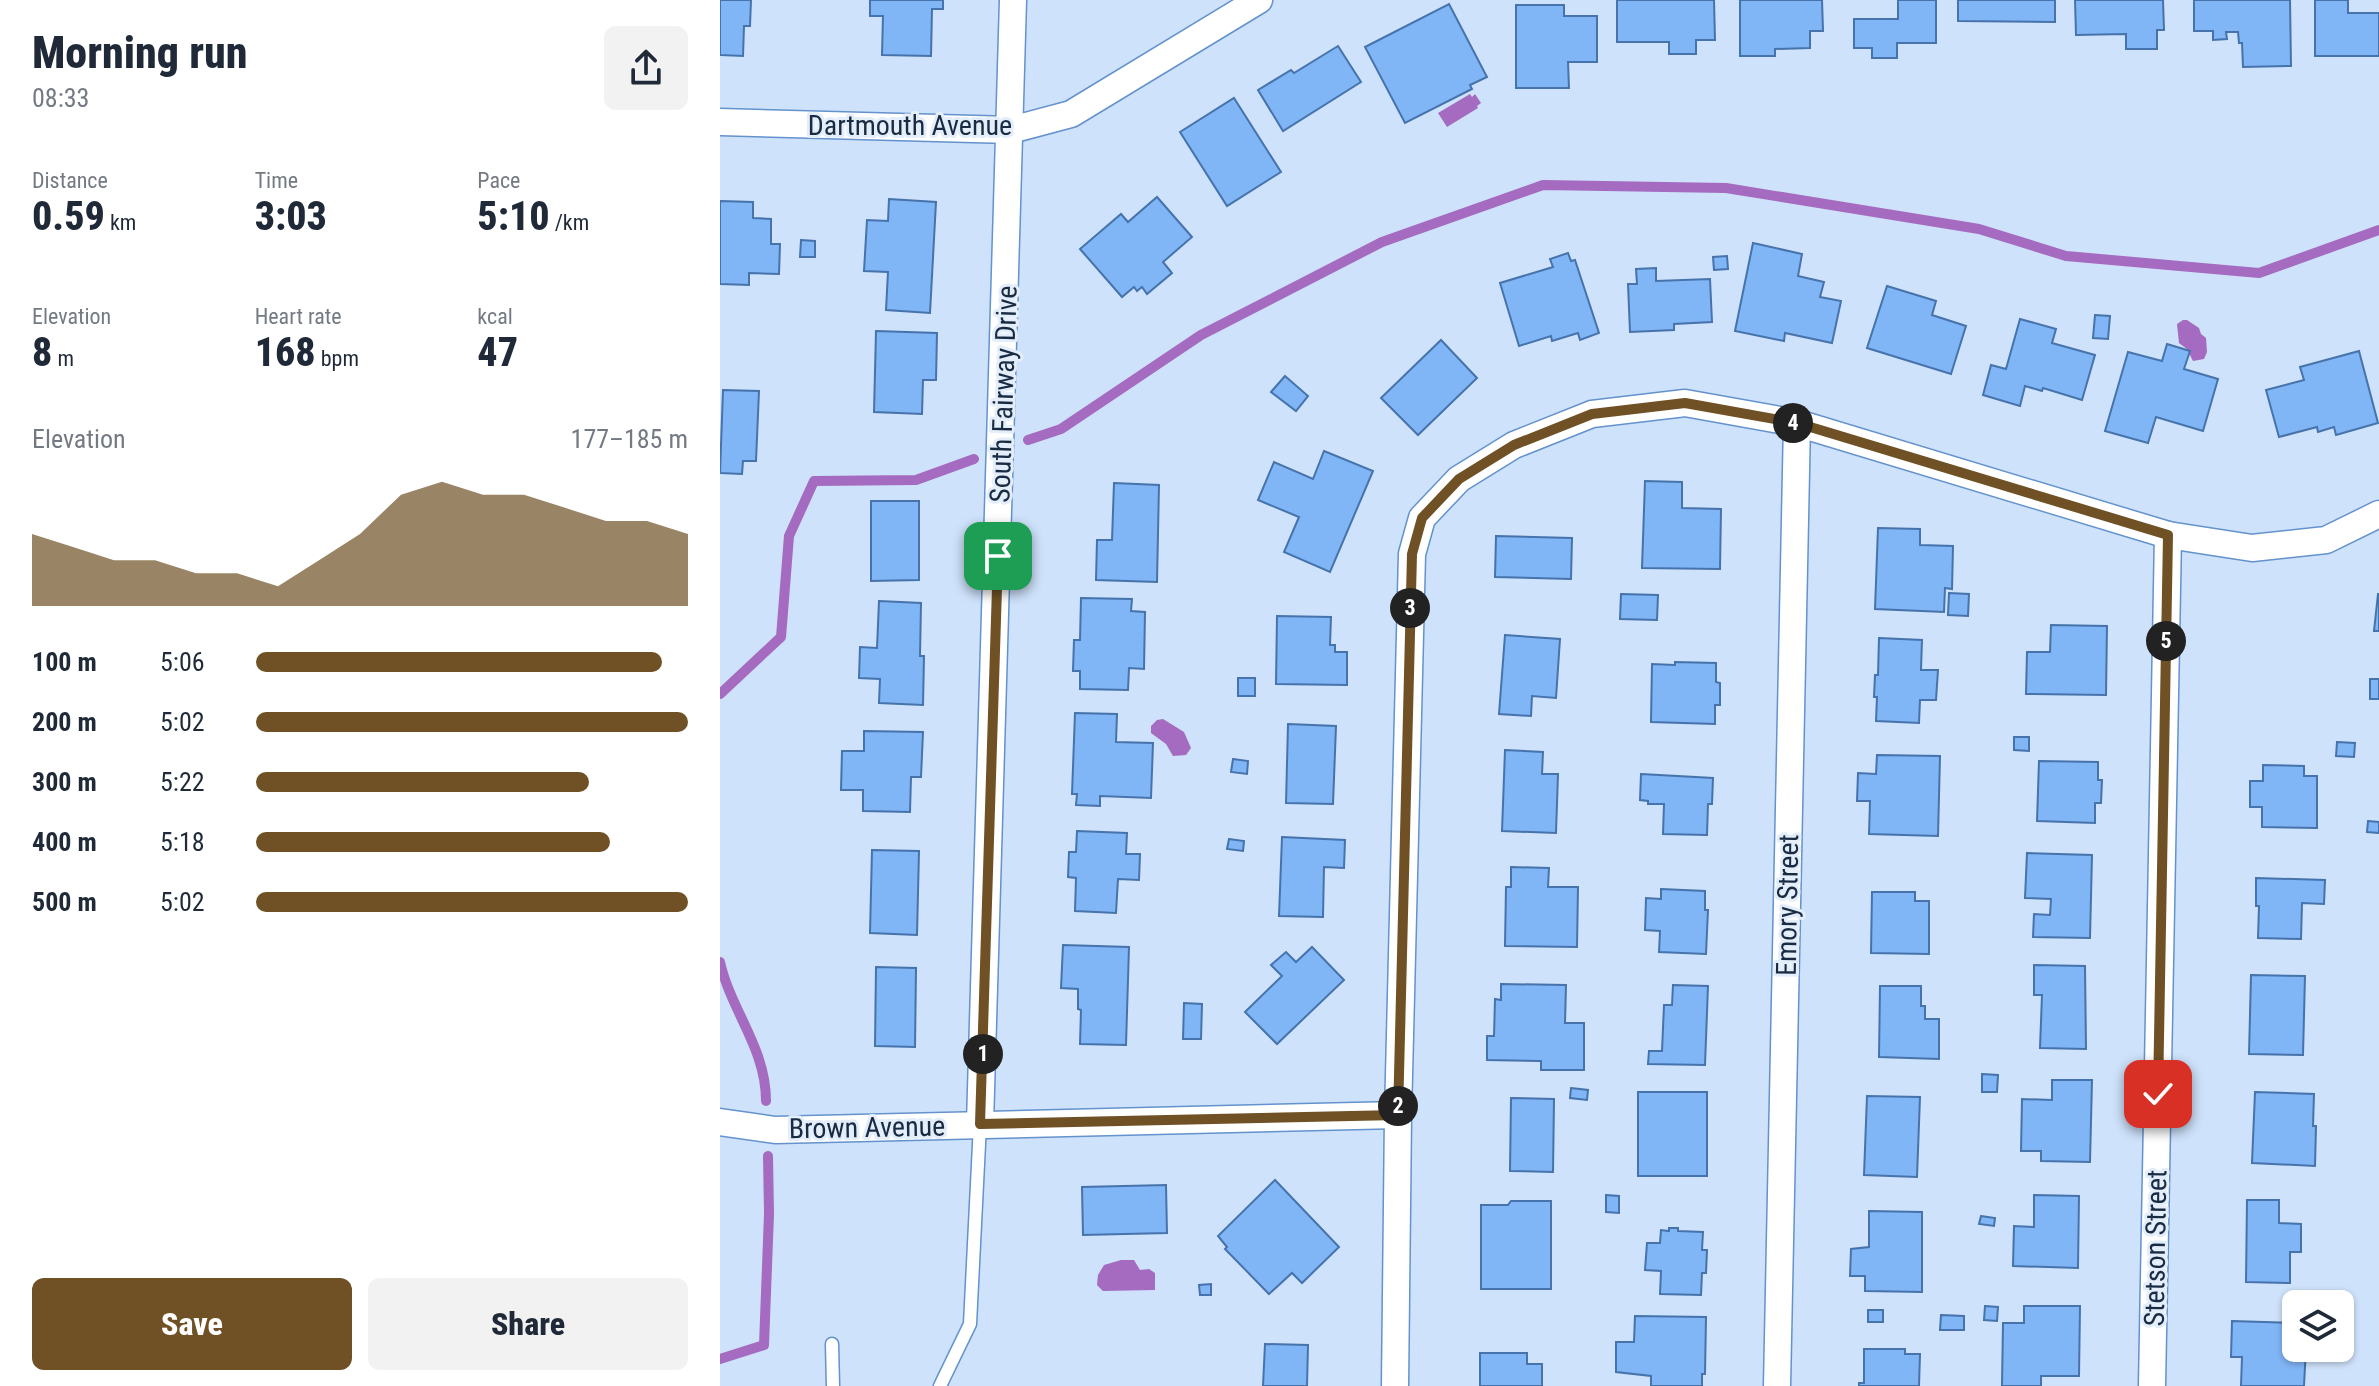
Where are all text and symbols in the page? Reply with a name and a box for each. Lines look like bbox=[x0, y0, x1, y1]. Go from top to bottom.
button: share bbox=[604, 26, 688, 110]
text: Morning run bbox=[32, 27, 248, 79]
text: 08:33 bbox=[32, 83, 89, 113]
street label: Dartmouth Avenue bbox=[808, 109, 1012, 142]
text: Distance bbox=[32, 168, 108, 193]
text: Time bbox=[255, 168, 298, 193]
text: Pace bbox=[477, 168, 520, 193]
text: 0.59 bbox=[32, 193, 105, 240]
text: 3:03 bbox=[255, 193, 327, 240]
text: 5:10 bbox=[477, 193, 550, 240]
text: km bbox=[105, 210, 136, 235]
text: /km bbox=[550, 210, 589, 235]
street label: South Fairway Drive bbox=[983, 285, 1024, 503]
text: Elevation bbox=[32, 304, 111, 329]
text: Heart rate bbox=[255, 304, 342, 329]
text: kcal bbox=[477, 304, 513, 329]
text: 8 bbox=[32, 329, 52, 376]
text: 168 bbox=[255, 329, 316, 376]
text: 47 bbox=[477, 329, 518, 376]
text: m bbox=[52, 346, 74, 371]
text: bpm bbox=[316, 346, 359, 371]
pin: 4 bbox=[1773, 403, 1813, 443]
text: 4 bbox=[1787, 410, 1799, 435]
text: Elevation bbox=[32, 424, 126, 454]
text: 177–185 m bbox=[571, 424, 688, 454]
pin bbox=[964, 522, 1032, 590]
icon: arrive bbox=[976, 534, 1020, 578]
pin: 3 bbox=[1390, 588, 1430, 628]
text: 3 bbox=[1404, 595, 1416, 620]
pin: 5 bbox=[2146, 621, 2186, 661]
text: 5 bbox=[2160, 628, 2172, 653]
text: 100 m bbox=[32, 647, 97, 677]
text: 5:06 bbox=[160, 647, 205, 677]
text: 200 m bbox=[32, 707, 97, 737]
text: 5:02 bbox=[160, 707, 205, 737]
text: 300 m bbox=[32, 767, 97, 797]
text: 5:22 bbox=[160, 767, 205, 797]
text: 400 m bbox=[32, 827, 97, 857]
text: 5:18 bbox=[160, 827, 205, 857]
street label: Emory Street bbox=[1770, 834, 1805, 976]
text: 500 m bbox=[32, 887, 97, 917]
text: 5:02 bbox=[160, 887, 205, 917]
pin: 1 bbox=[963, 1034, 1003, 1074]
text: 1 bbox=[977, 1041, 989, 1066]
pin bbox=[2124, 1060, 2192, 1128]
icon: check bbox=[2136, 1072, 2180, 1116]
pin: 2 bbox=[1378, 1086, 1418, 1126]
text: 2 bbox=[1392, 1093, 1404, 1118]
street label: Brown Avenue bbox=[789, 1110, 945, 1145]
street label: Stetson Street bbox=[2138, 1169, 2173, 1327]
button: Save bbox=[32, 1278, 352, 1370]
button: Share bbox=[368, 1278, 688, 1370]
map controls bbox=[2282, 1290, 2354, 1362]
button: layers bbox=[2282, 1290, 2354, 1362]

